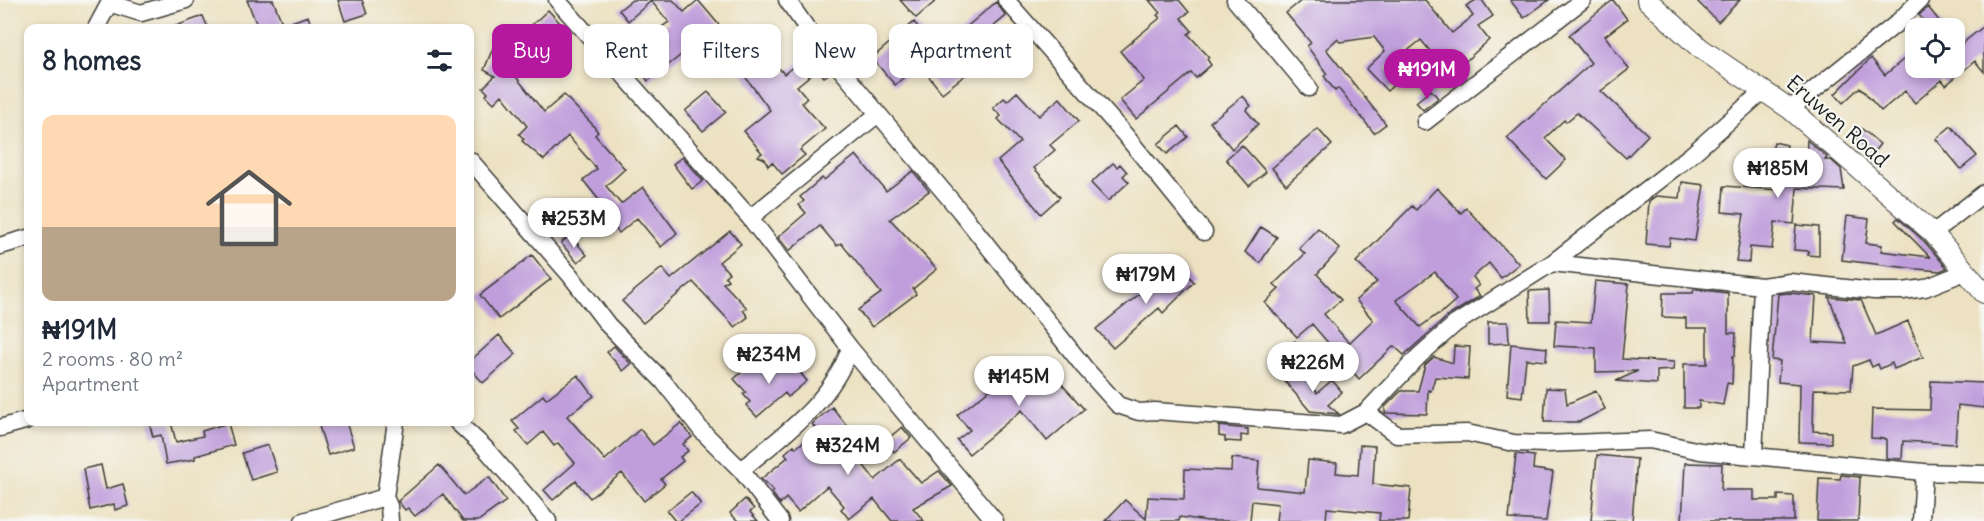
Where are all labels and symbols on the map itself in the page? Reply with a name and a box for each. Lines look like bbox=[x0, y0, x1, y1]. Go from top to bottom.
pin: ₦191M bbox=[1385, 49, 1469, 100]
street label: Eruwen Road bbox=[1781, 69, 1895, 173]
pin: ₦185M bbox=[1736, 148, 1820, 199]
pin: ₦253M bbox=[532, 198, 616, 249]
pin: ₦179M bbox=[1104, 254, 1188, 305]
pin: ₦234M bbox=[727, 334, 811, 385]
pin: ₦226M bbox=[1271, 342, 1355, 393]
pin: ₦145M bbox=[977, 356, 1061, 407]
pin: ₦324M bbox=[806, 425, 890, 476]

